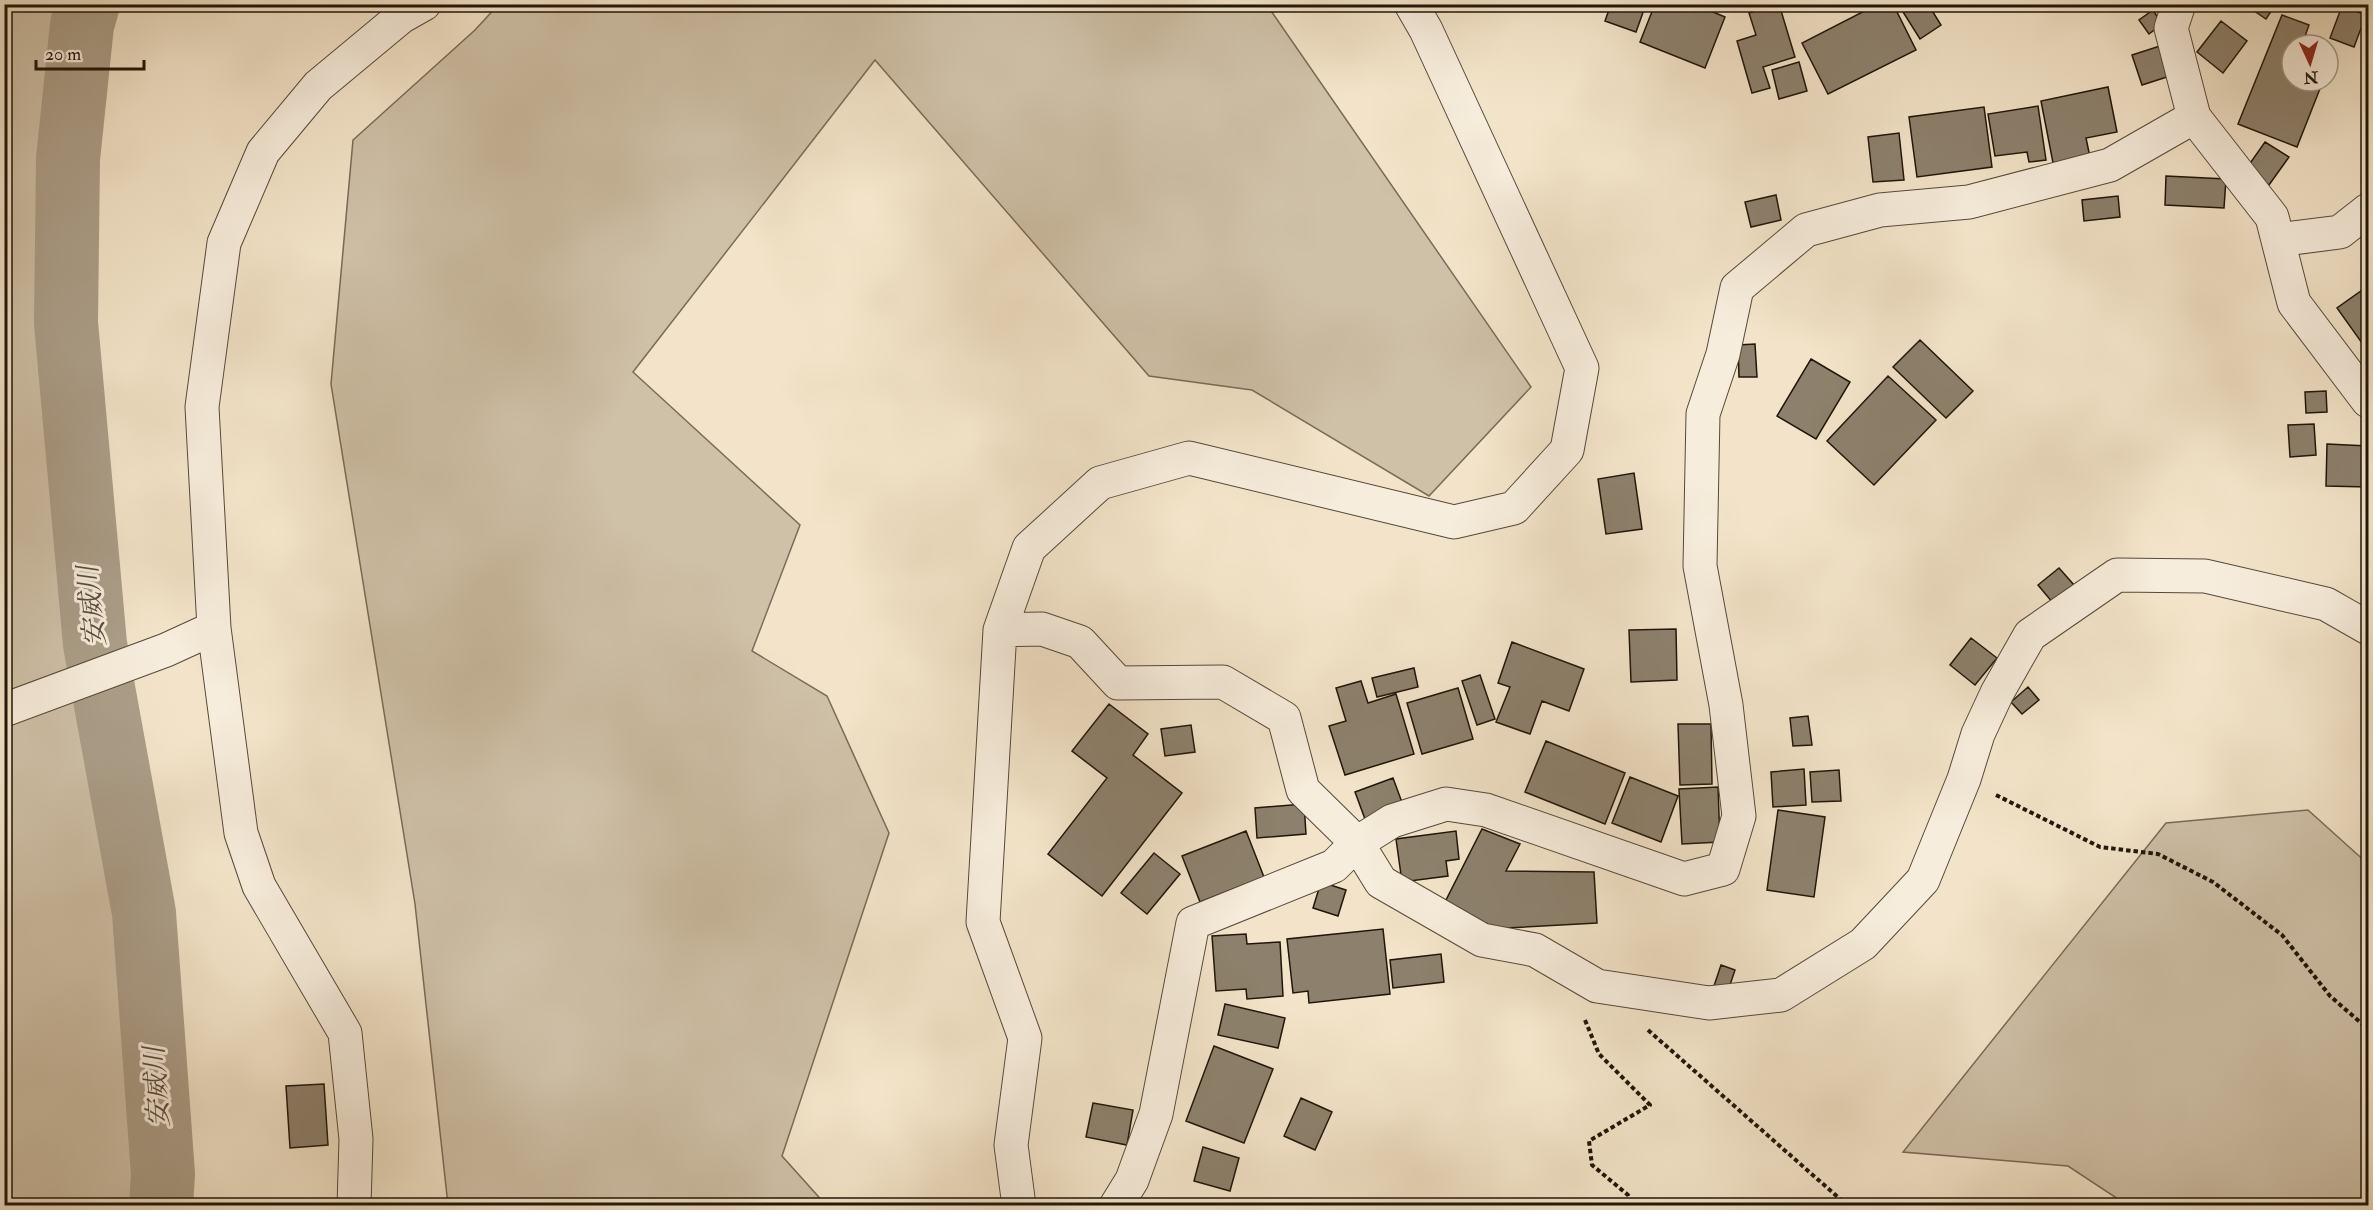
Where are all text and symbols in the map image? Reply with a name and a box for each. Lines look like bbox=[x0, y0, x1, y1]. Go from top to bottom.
scale bar bbox=[36, 33, 144, 71]
north arrow bbox=[2280, 33, 2340, 93]
text: 20 m bbox=[45, 43, 81, 66]
text: N bbox=[2302, 66, 2320, 87]
water label: 安威川 bbox=[71, 561, 113, 648]
water label: 安威川 bbox=[138, 1042, 176, 1129]

